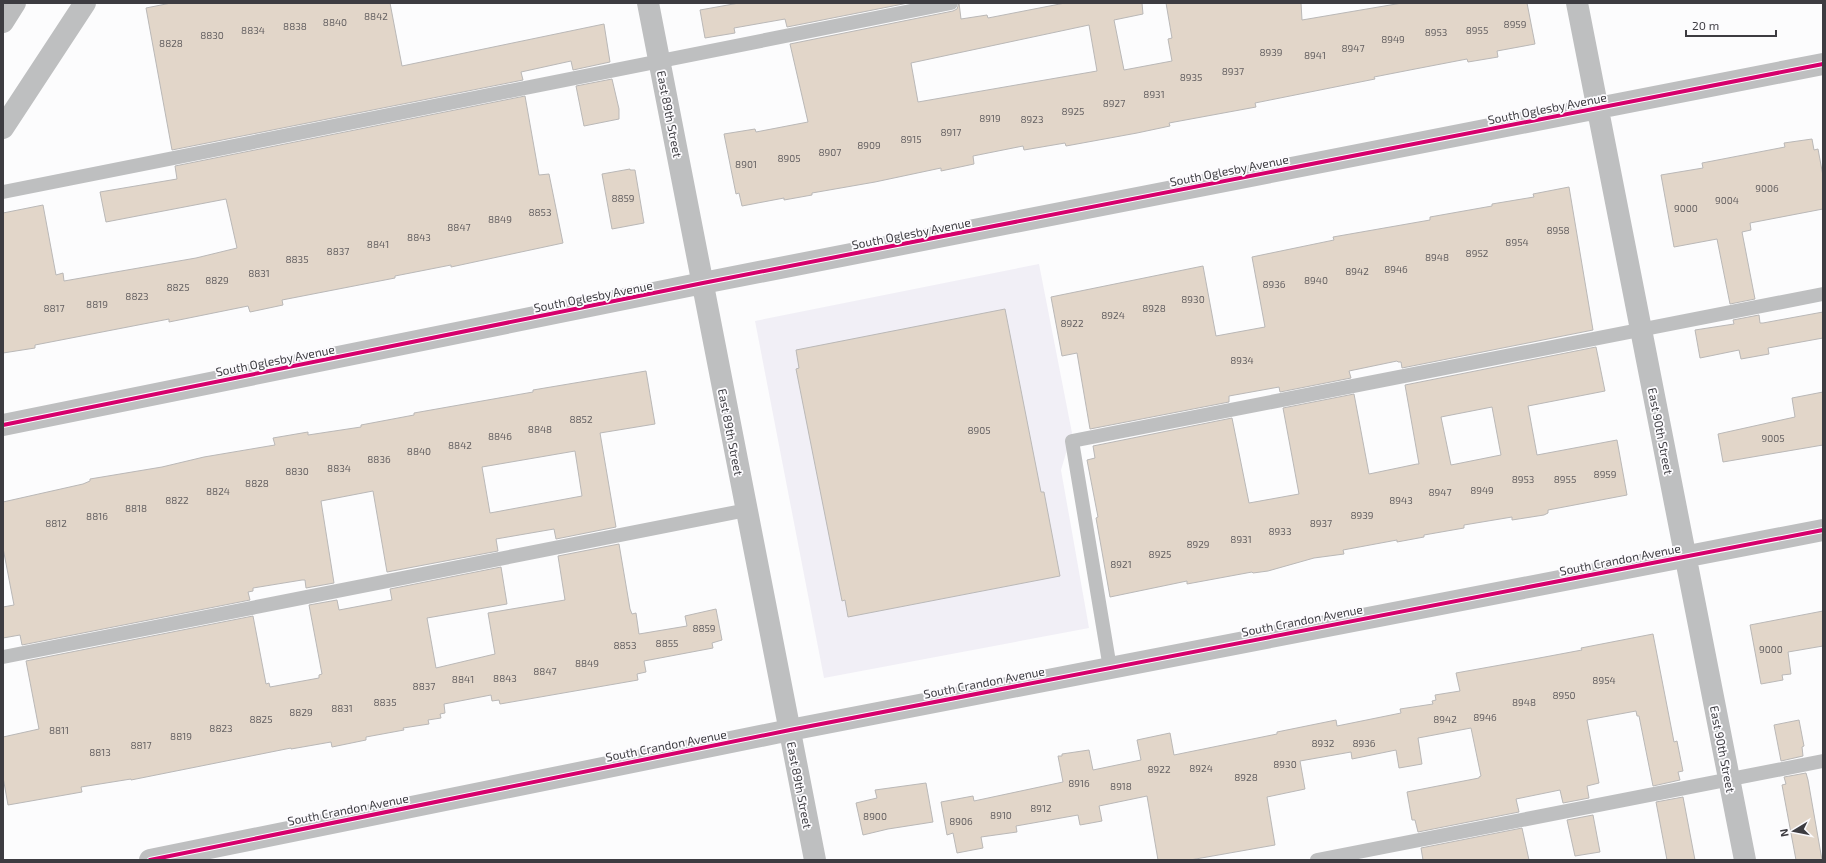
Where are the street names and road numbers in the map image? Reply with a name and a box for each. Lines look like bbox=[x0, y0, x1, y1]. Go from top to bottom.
street label: East 89th Street bbox=[655, 69, 685, 159]
street label: South Oglesby Avenue bbox=[1486, 90, 1608, 126]
street label: South Oglesby Avenue bbox=[1168, 152, 1290, 188]
street label: South Oglesby Avenue bbox=[850, 215, 972, 251]
street label: South Oglesby Avenue bbox=[532, 278, 654, 314]
street label: South Oglesby Avenue bbox=[214, 342, 336, 378]
street label: East 90th Street bbox=[1646, 386, 1676, 476]
street label: East 89th Street bbox=[716, 387, 746, 477]
street label: South Crandon Avenue bbox=[1558, 540, 1682, 578]
street label: South Crandon Avenue bbox=[1240, 601, 1364, 639]
street label: South Crandon Avenue bbox=[922, 663, 1046, 701]
street label: East 90th Street bbox=[1708, 704, 1738, 794]
street label: South Crandon Avenue bbox=[604, 726, 728, 764]
street label: East 89th Street bbox=[785, 740, 815, 830]
street label: South Crandon Avenue bbox=[286, 790, 410, 828]

